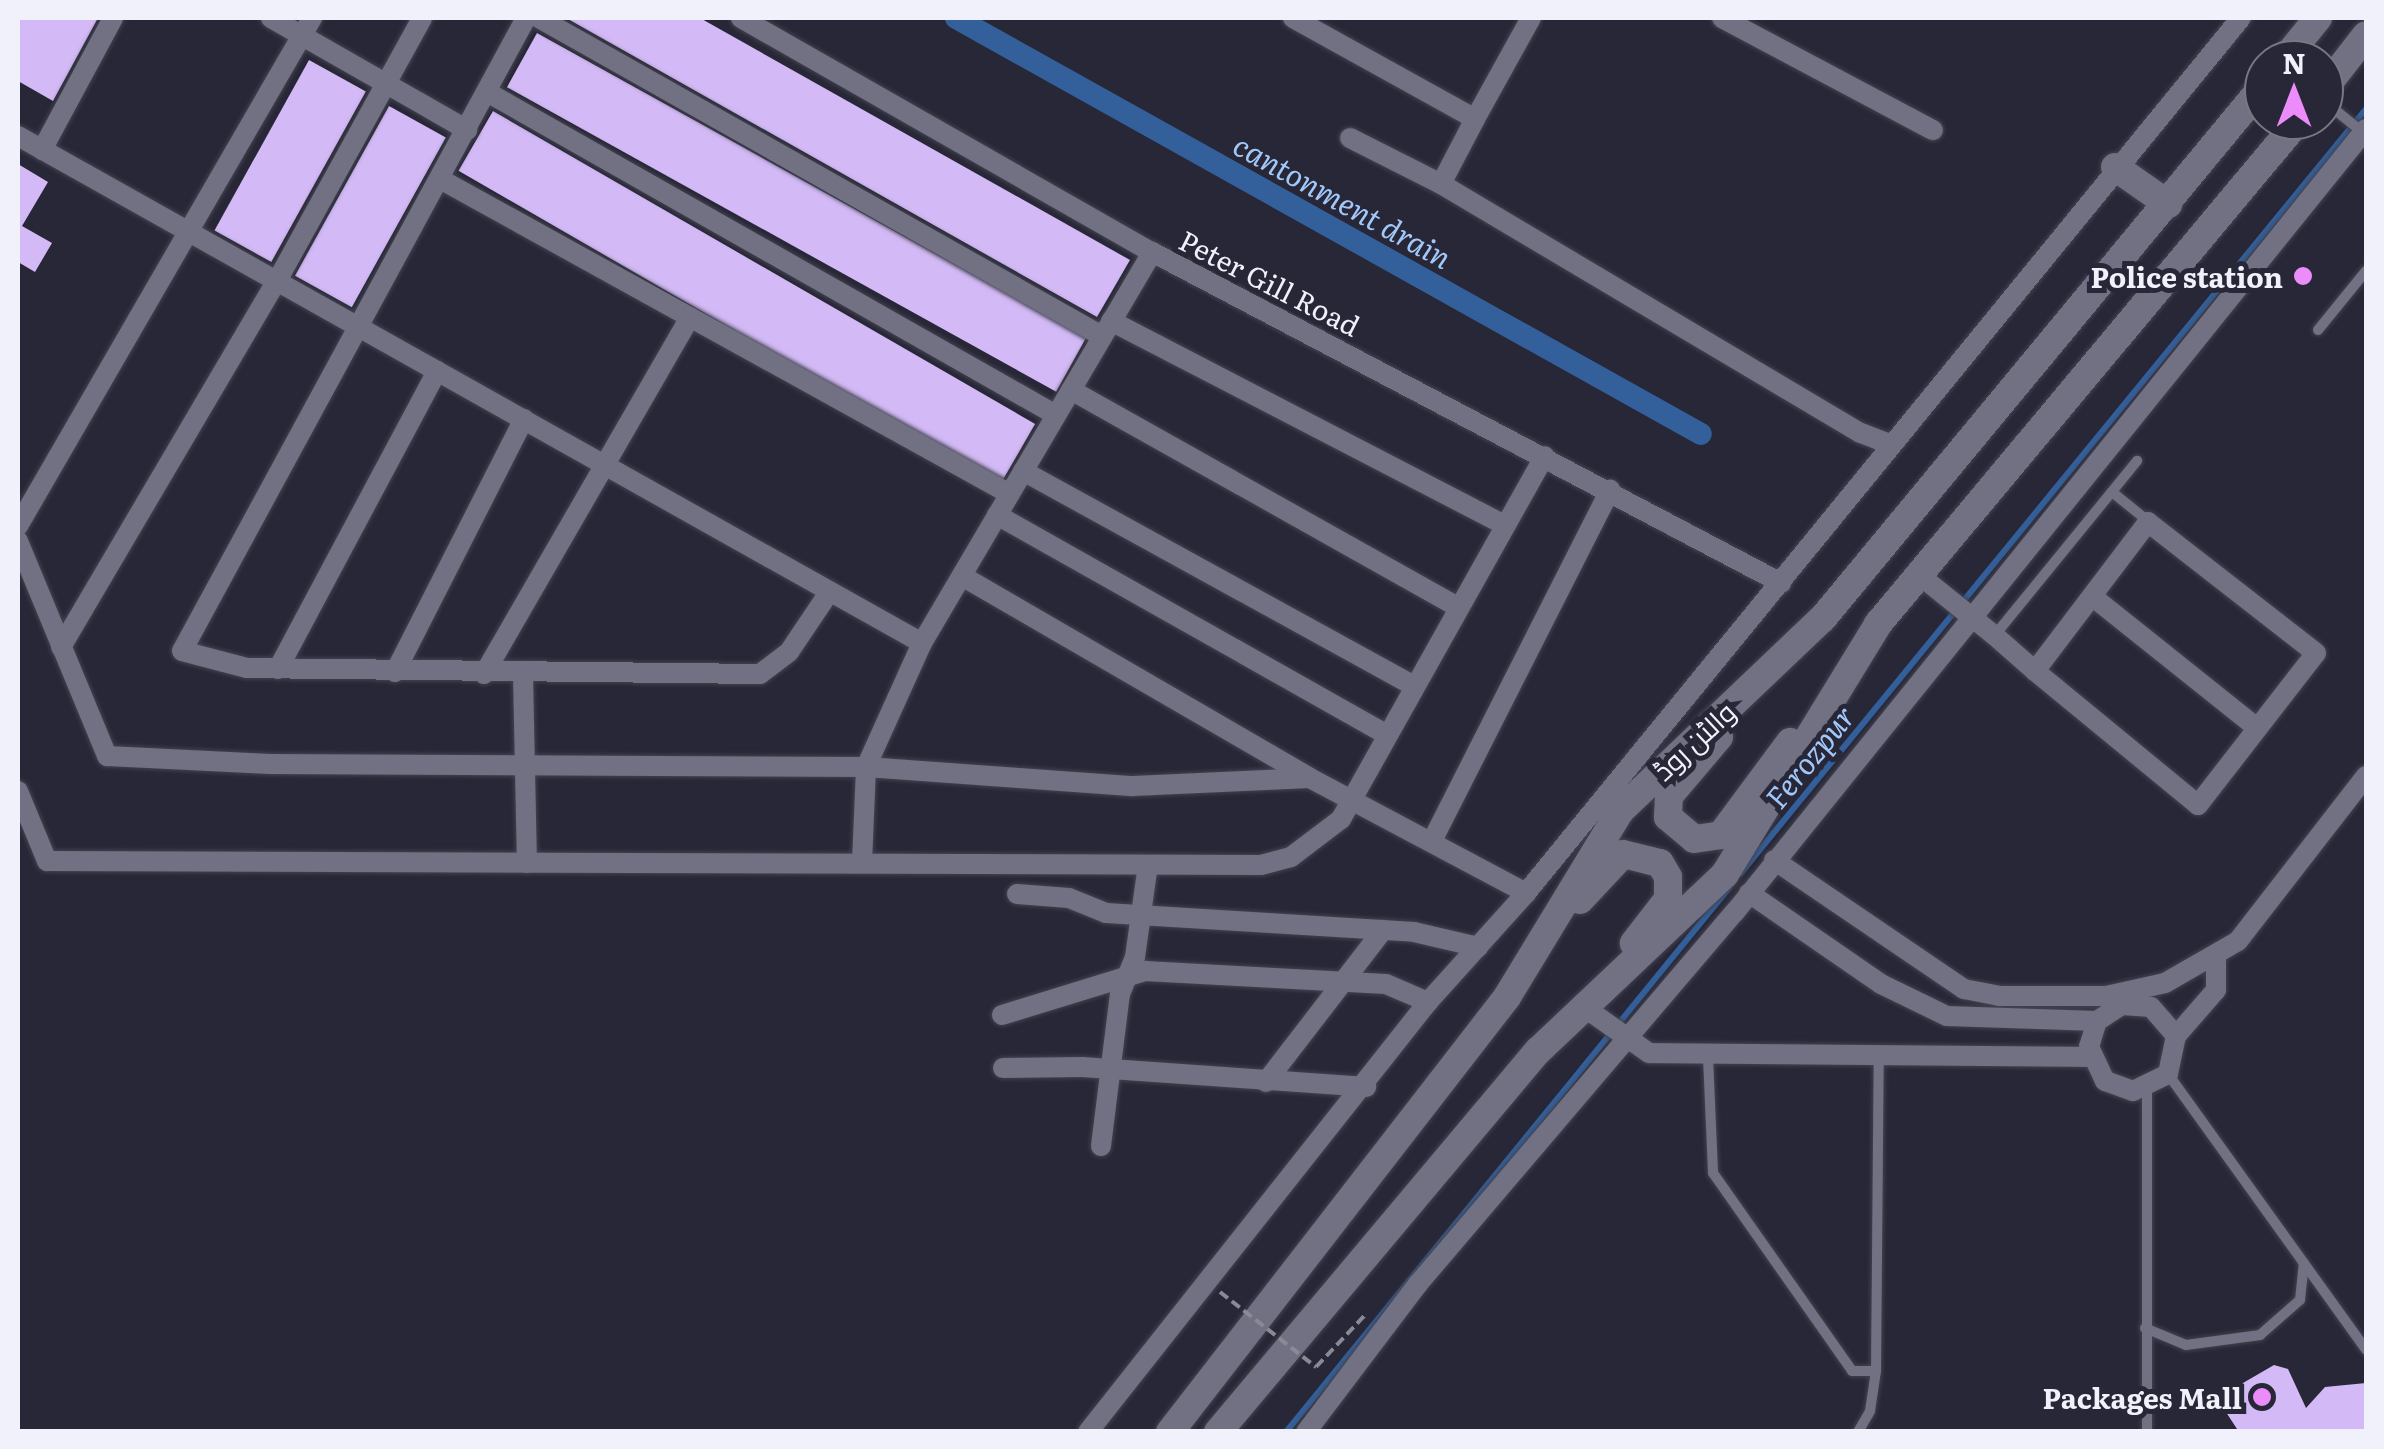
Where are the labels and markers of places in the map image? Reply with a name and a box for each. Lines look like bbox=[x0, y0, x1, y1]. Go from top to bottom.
place label: Police station bbox=[2091, 259, 2283, 293]
marker: Police station bbox=[2292, 265, 2314, 287]
place label: Packages Mall bbox=[2042, 1380, 2242, 1414]
marker: Packages Mall bbox=[2251, 1386, 2273, 1408]

